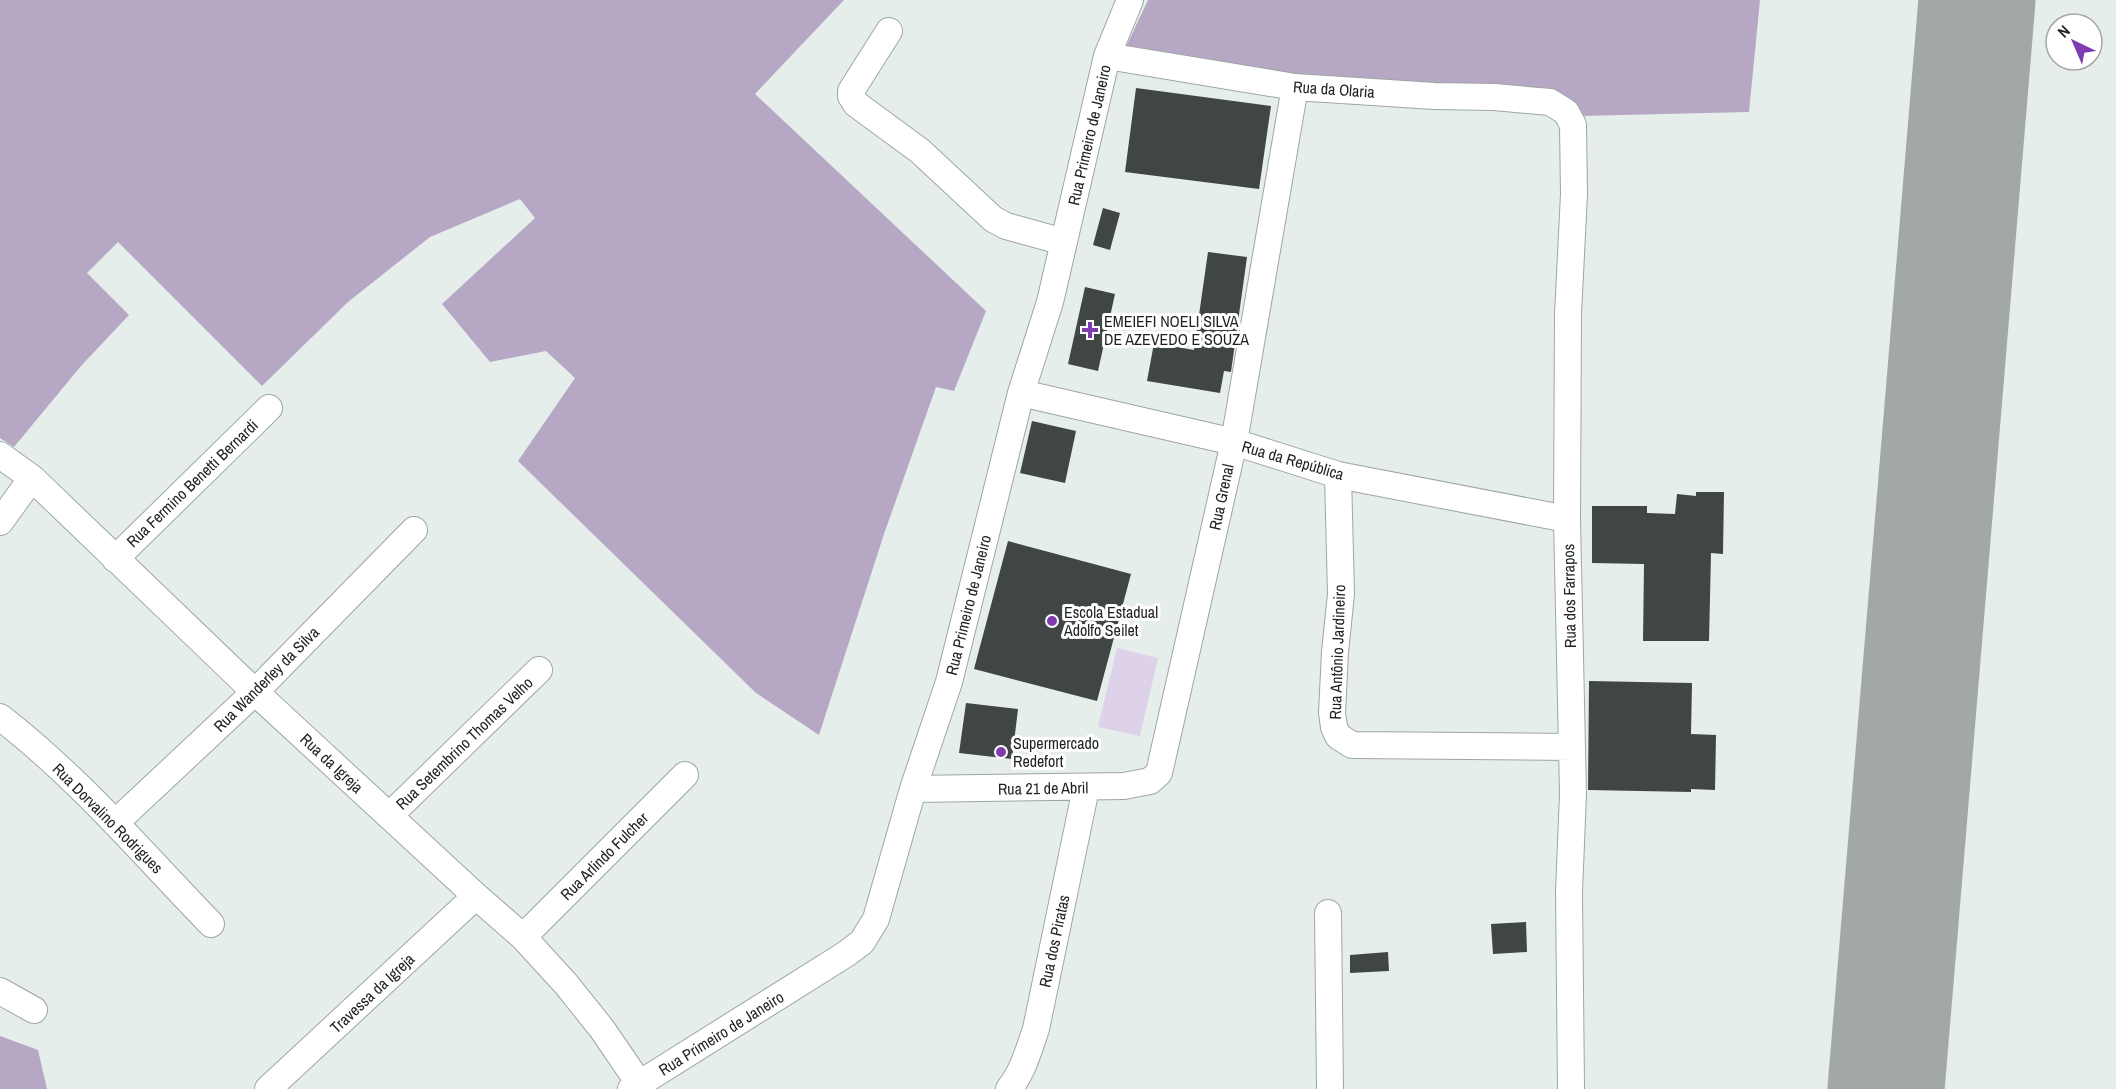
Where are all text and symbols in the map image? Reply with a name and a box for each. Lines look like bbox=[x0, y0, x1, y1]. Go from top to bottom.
north arrow bbox=[2044, 12, 2104, 72]
text: N bbox=[2053, 20, 2075, 42]
street label: Rua Primeiro de Janeiro bbox=[1062, 63, 1116, 207]
street label: Rua da Olaria bbox=[1292, 75, 1376, 103]
place label: EMEIEFI NOELI SILVA DE AZEVEDO E SOUZA bbox=[1104, 310, 1249, 350]
marker: EMEIEFI NOELI SILVA DE AZEVEDO E SOUZA bbox=[1081, 321, 1099, 339]
street label: Rua Fermino Benetti Bernardi bbox=[121, 414, 263, 552]
street label: Rua da República bbox=[1239, 435, 1347, 485]
street label: Rua Grenal bbox=[1203, 462, 1239, 532]
street label: Rua Primeiro de Janeiro bbox=[940, 533, 996, 677]
street label: Rua dos Farrapos bbox=[1557, 544, 1581, 648]
street label: Rua Antônio Jardineiro bbox=[1324, 584, 1350, 720]
place label: Escola Estadual Adolfo Seilet bbox=[1063, 601, 1158, 641]
marker: Escola Estadual Adolfo Seilet bbox=[1045, 614, 1059, 628]
street label: Rua Wanderley da Silva bbox=[208, 621, 324, 737]
street label: Rua Setembrino Thomas Velho bbox=[391, 672, 537, 814]
street label: Rua da Igreja bbox=[296, 728, 369, 798]
place label: Supermercado Redefort bbox=[1013, 732, 1099, 772]
marker: Supermercado Redefort bbox=[994, 745, 1008, 759]
street label: Rua Dorvalino Rodrigues bbox=[48, 758, 168, 878]
street label: Rua 21 de Abril bbox=[998, 776, 1088, 800]
street label: Rua Arlindo Fulcher bbox=[555, 807, 653, 905]
street label: Rua dos Piratas bbox=[1033, 893, 1075, 989]
street label: Travessa da Igreja bbox=[325, 948, 420, 1038]
street label: Rua Primeiro de Janeiro bbox=[654, 986, 788, 1080]

